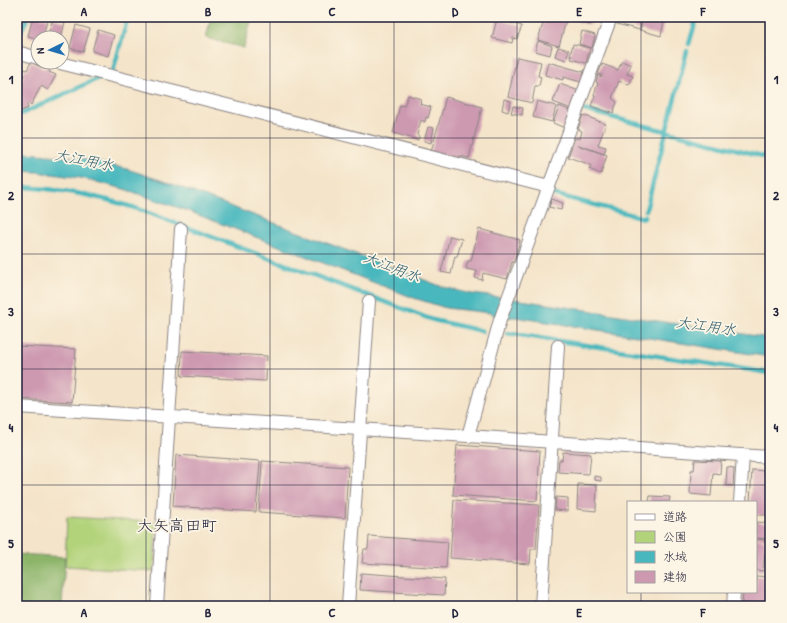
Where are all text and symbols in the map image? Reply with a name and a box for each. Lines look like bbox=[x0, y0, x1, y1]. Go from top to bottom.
text: A bbox=[81, 2, 88, 20]
text: B bbox=[205, 2, 212, 20]
text: C bbox=[328, 2, 336, 20]
text: D bbox=[452, 2, 459, 20]
text: E bbox=[576, 2, 582, 20]
text: F bbox=[700, 2, 707, 20]
north arrow bbox=[30, 30, 70, 70]
text: N bbox=[33, 47, 47, 54]
text: 1 bbox=[9, 70, 14, 88]
text: 1 bbox=[774, 70, 779, 88]
water label: 大江用水 bbox=[53, 143, 116, 176]
text: 2 bbox=[8, 186, 15, 204]
text: 2 bbox=[773, 186, 780, 204]
water label: 大江用水 bbox=[360, 246, 424, 287]
text: 3 bbox=[8, 302, 14, 320]
text: 3 bbox=[773, 302, 779, 320]
water label: 大江用水 bbox=[675, 311, 737, 340]
text: 4 bbox=[9, 418, 14, 436]
text: 4 bbox=[774, 418, 779, 436]
legend bbox=[627, 501, 757, 593]
text: 道路 bbox=[663, 508, 687, 525]
district label: 大矢高田町 bbox=[137, 514, 217, 536]
text: 公園 bbox=[663, 528, 687, 545]
text: 5 bbox=[8, 534, 14, 552]
text: 5 bbox=[773, 534, 779, 552]
text: 水域 bbox=[663, 548, 687, 565]
text: 建物 bbox=[663, 568, 687, 585]
text: A bbox=[81, 603, 88, 621]
text: B bbox=[205, 603, 212, 621]
text: C bbox=[328, 603, 336, 621]
text: D bbox=[452, 603, 459, 621]
text: E bbox=[576, 603, 582, 621]
text: F bbox=[700, 603, 707, 621]

